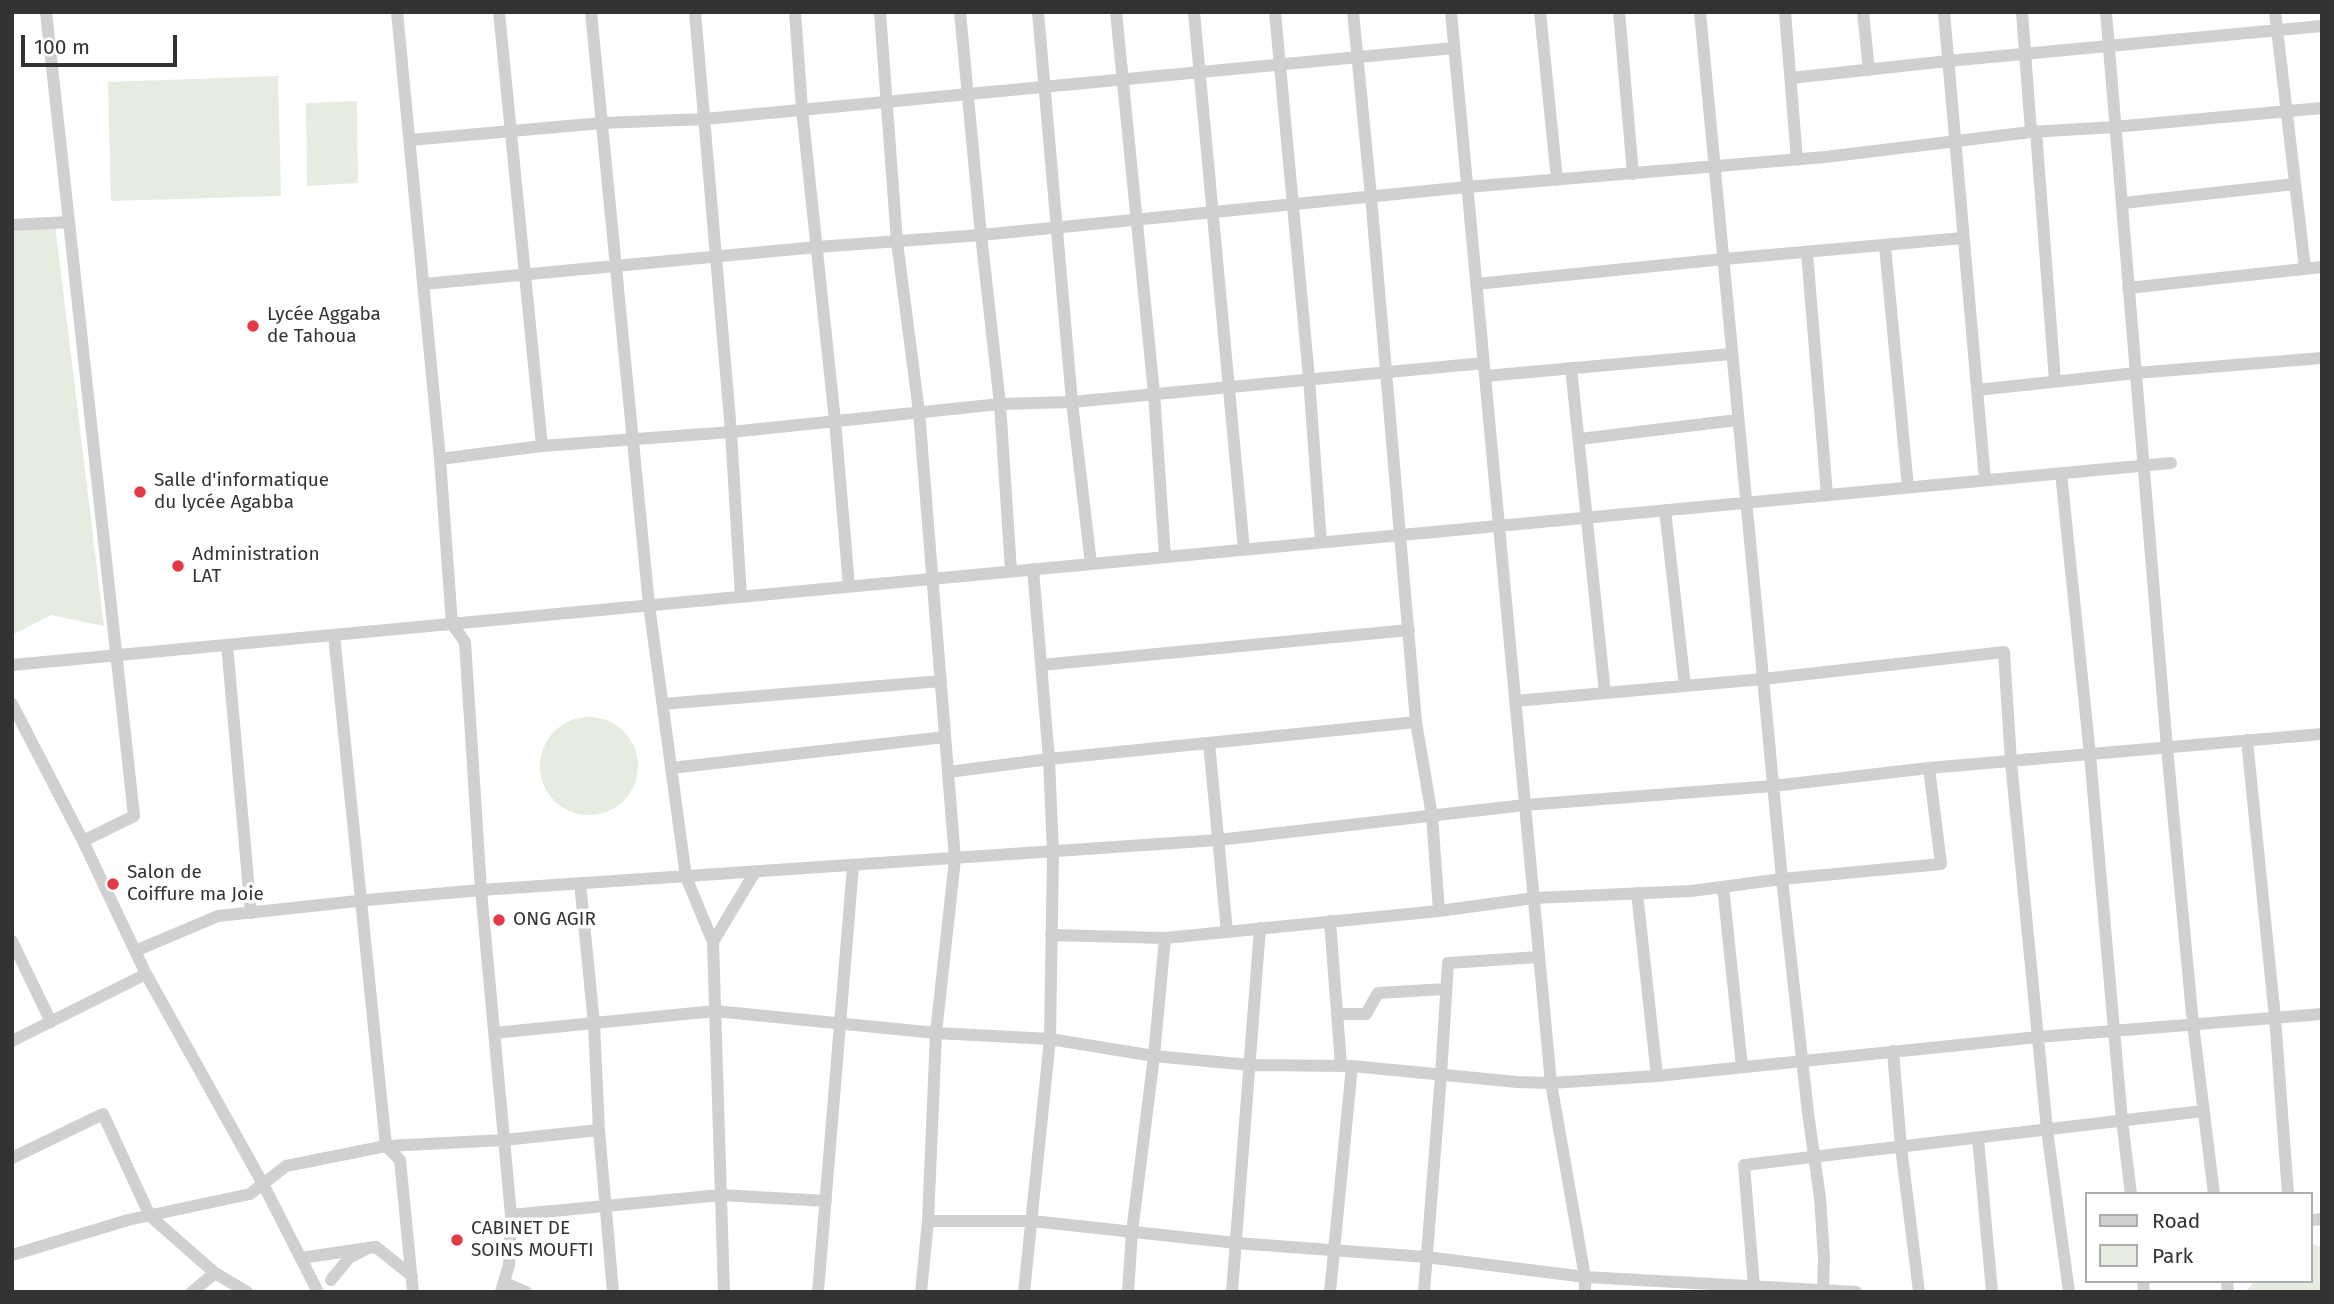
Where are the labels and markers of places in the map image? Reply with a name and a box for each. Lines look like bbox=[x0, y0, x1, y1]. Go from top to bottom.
place label: Lycée Aggaba de Tahoua bbox=[267, 304, 381, 348]
marker: Lycée Aggaba de Tahoua bbox=[245, 318, 261, 334]
place label: Salle d'informatique du lycée Agabba bbox=[154, 470, 329, 514]
marker: Salle d'informatique du lycée Agabba bbox=[132, 484, 148, 500]
place label: Administration LAT bbox=[192, 544, 320, 588]
marker: Administration LAT bbox=[170, 558, 186, 574]
place label: Salon de Coiffure ma Joie bbox=[127, 862, 264, 906]
marker: Salon de Coiffure ma Joie bbox=[105, 876, 121, 892]
place label: ONG AGIR bbox=[513, 909, 596, 931]
marker: ONG AGIR bbox=[491, 912, 507, 928]
place label: CABINET DE SOINS MOUFTI bbox=[471, 1218, 594, 1262]
marker: CABINET DE SOINS MOUFTI bbox=[449, 1232, 465, 1248]

